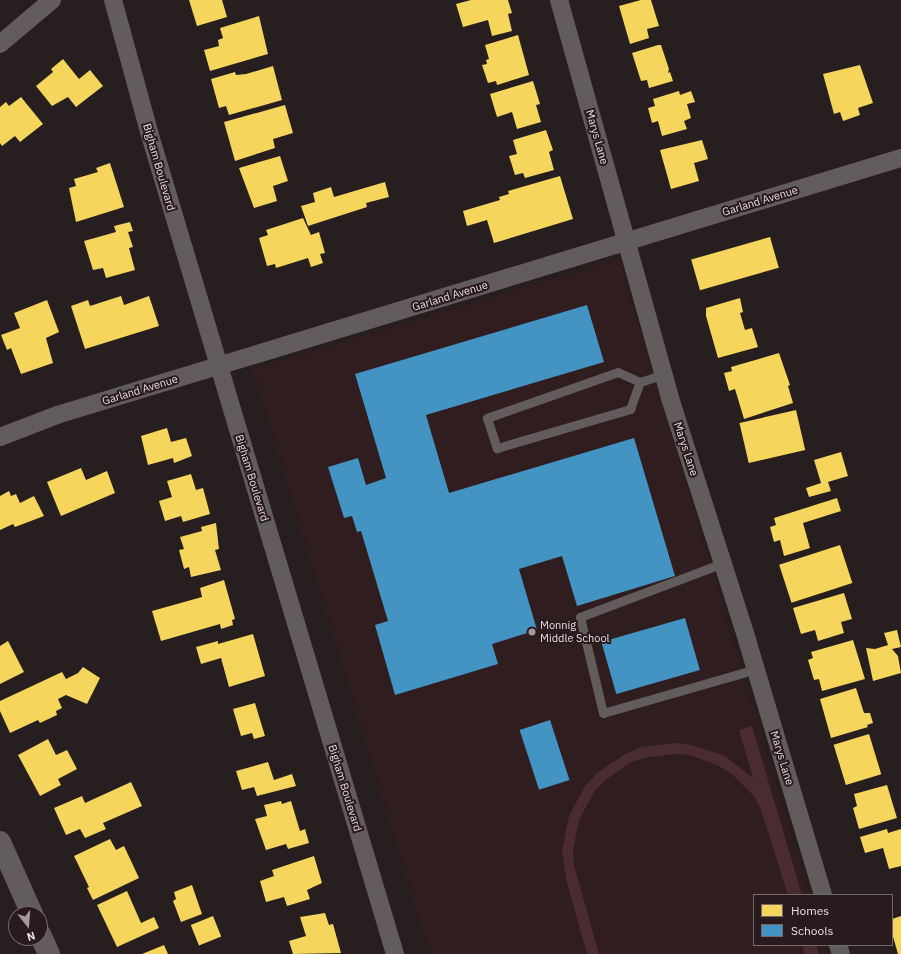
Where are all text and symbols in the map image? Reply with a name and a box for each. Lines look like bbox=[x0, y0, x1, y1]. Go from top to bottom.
street label: Marys Lane bbox=[583, 108, 611, 166]
street label: Bigham Boulevard bbox=[140, 122, 178, 212]
street label: Garland Avenue bbox=[721, 183, 799, 219]
street label: Garland Avenue bbox=[411, 278, 489, 314]
street label: Garland Avenue bbox=[101, 372, 179, 408]
street label: Marys Lane bbox=[671, 420, 701, 478]
street label: Bigham Boulevard bbox=[233, 433, 271, 523]
place label: Monnig Middle School bbox=[540, 619, 610, 645]
marker: Monnig Middle School bbox=[527, 627, 537, 637]
street label: Marys Lane bbox=[768, 729, 796, 787]
street label: Bigham Boulevard bbox=[326, 743, 364, 833]
legend bbox=[753, 894, 893, 946]
text: Homes bbox=[791, 903, 829, 918]
north arrow bbox=[8, 906, 48, 946]
text: Schools bbox=[791, 923, 833, 938]
text: N bbox=[25, 929, 37, 944]

